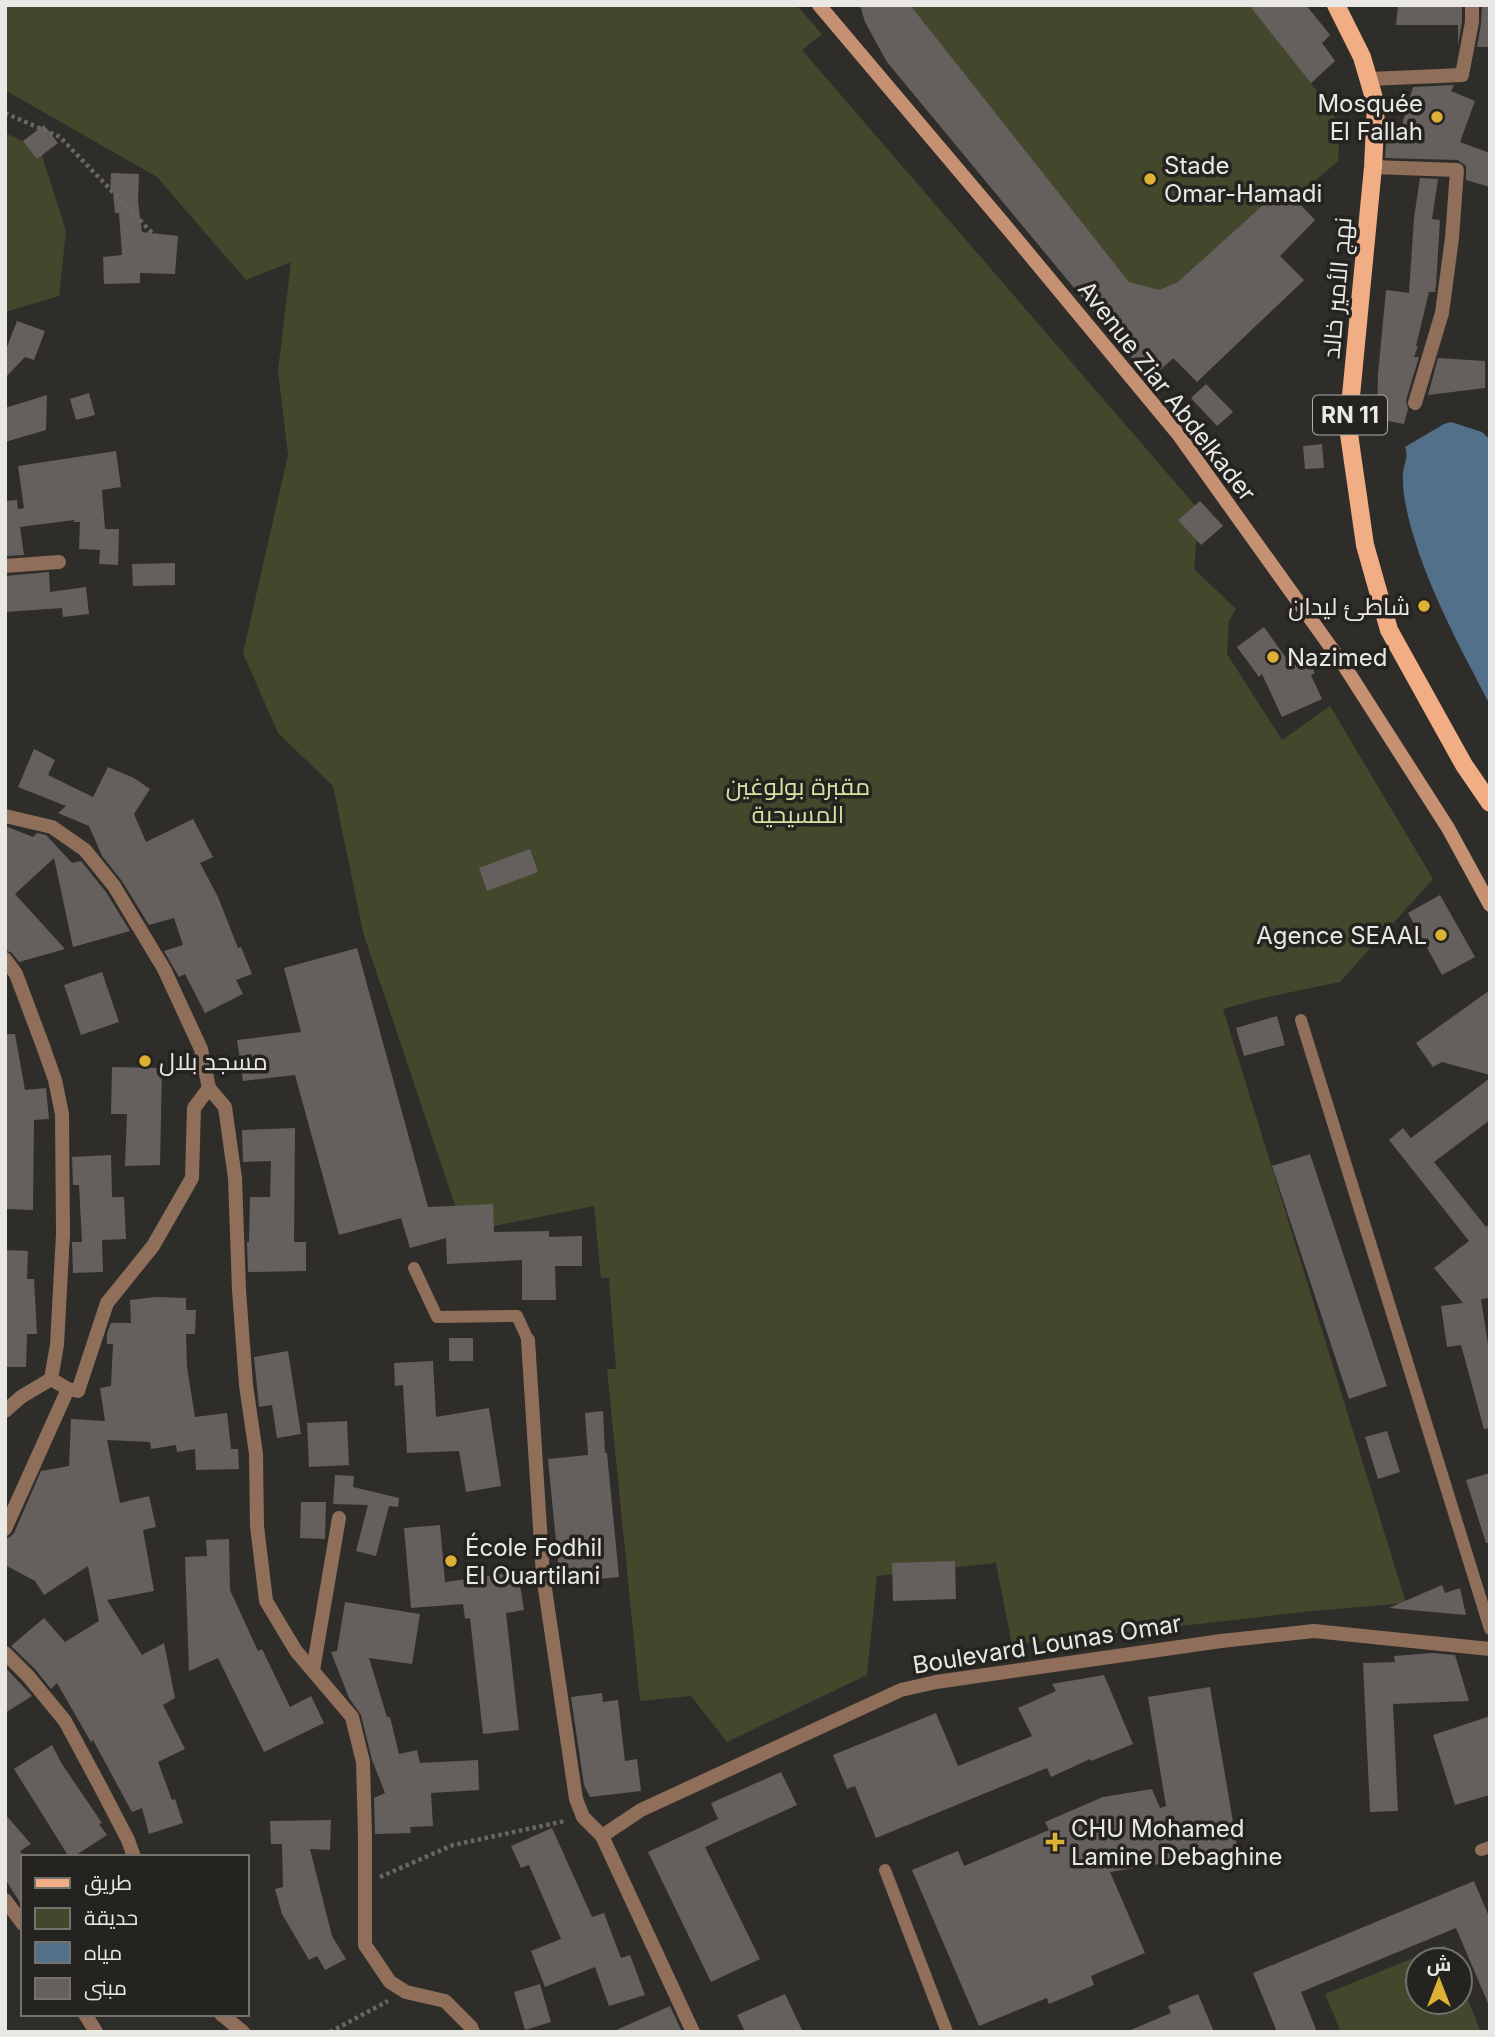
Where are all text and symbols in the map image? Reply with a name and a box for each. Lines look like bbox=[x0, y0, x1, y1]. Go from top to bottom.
place label: Mosquée El Fallah bbox=[1317, 89, 1423, 146]
marker: Mosquée El Fallah bbox=[1429, 109, 1445, 125]
place label: Stade Omar-Hamadi bbox=[1164, 151, 1322, 208]
marker: Stade Omar-Hamadi bbox=[1142, 171, 1158, 187]
street label: نهج الأمير خالد bbox=[1316, 216, 1360, 360]
street label: Avenue Ziar Abdelkader bbox=[1072, 275, 1262, 507]
road number: RN 11 bbox=[1313, 396, 1387, 434]
place label: شاطئ ليدان bbox=[1288, 592, 1410, 621]
marker: شاطئ ليدان bbox=[1416, 598, 1432, 614]
place label: Nazimed bbox=[1287, 643, 1387, 672]
marker: Nazimed bbox=[1265, 649, 1281, 665]
park label: مقبرة بولوغين المسيحية bbox=[726, 772, 870, 829]
place label: Agence SEAAL bbox=[1256, 921, 1427, 950]
marker: Agence SEAAL bbox=[1433, 927, 1449, 943]
place label: مسجد بلال bbox=[159, 1047, 268, 1076]
marker: مسجد بلال bbox=[137, 1053, 153, 1069]
place label: École Fodhil El Ouartilani bbox=[465, 1532, 602, 1590]
marker: École Fodhil El Ouartilani bbox=[443, 1553, 459, 1569]
street label: Boulevard Lounas Omar bbox=[911, 1608, 1183, 1680]
place label: CHU Mohamed Lamine Debaghine bbox=[1071, 1814, 1282, 1871]
marker: CHU Mohamed Lamine Debaghine bbox=[1045, 1832, 1065, 1852]
legend bbox=[21, 1855, 248, 2016]
text: طريق bbox=[84, 1870, 132, 1896]
text: حديقة bbox=[84, 1905, 138, 1930]
text: مياه bbox=[84, 1940, 122, 1965]
north arrow bbox=[1404, 1946, 1474, 2016]
text: ش bbox=[1427, 1953, 1451, 1976]
text: مبنى bbox=[84, 1975, 127, 2001]

